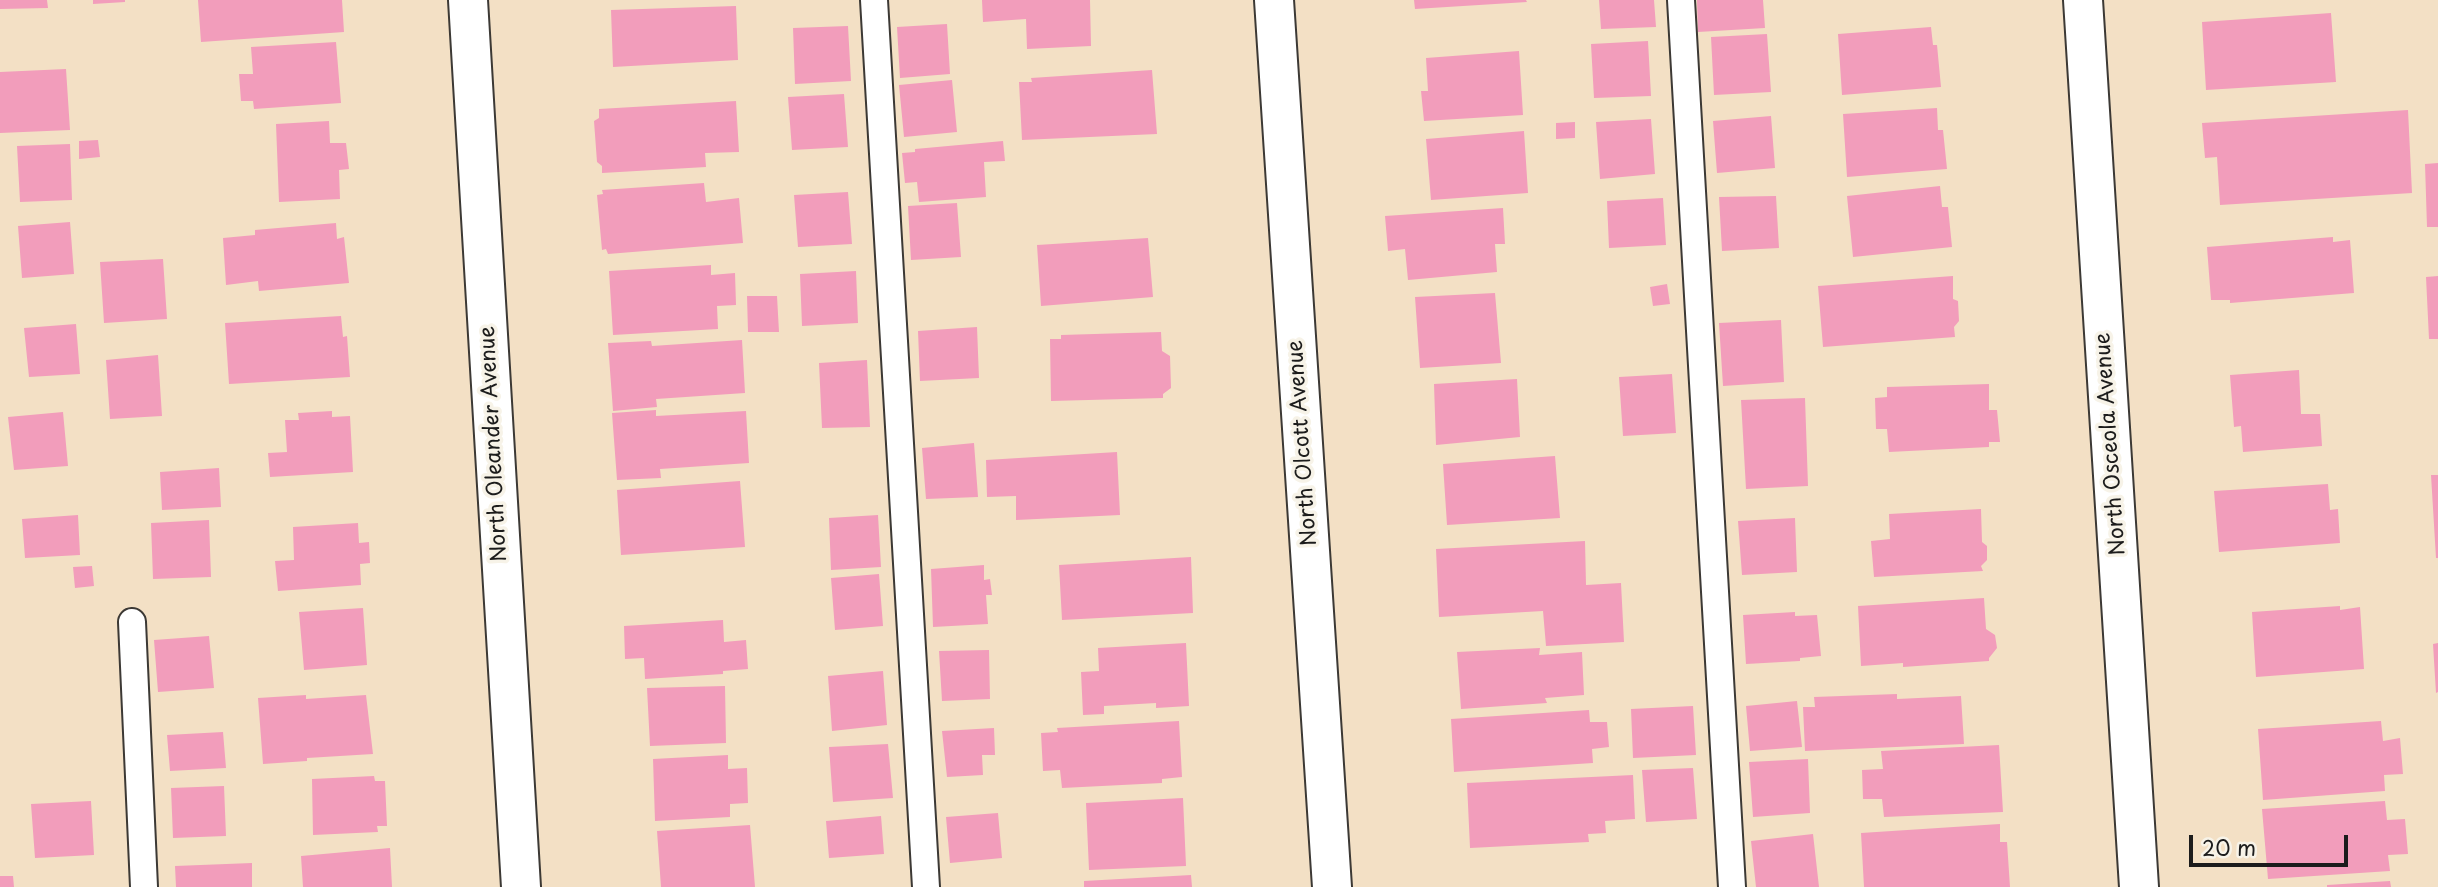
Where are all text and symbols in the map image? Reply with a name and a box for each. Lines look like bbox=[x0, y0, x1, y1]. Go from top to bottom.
street label: North Oleander Avenue bbox=[475, 325, 513, 563]
street label: North Osceola Avenue bbox=[2091, 332, 2131, 556]
street label: North Olcott Avenue bbox=[1283, 339, 1323, 547]
scale bar bbox=[2193, 820, 2352, 864]
text: 20 m bbox=[2202, 831, 2256, 863]

